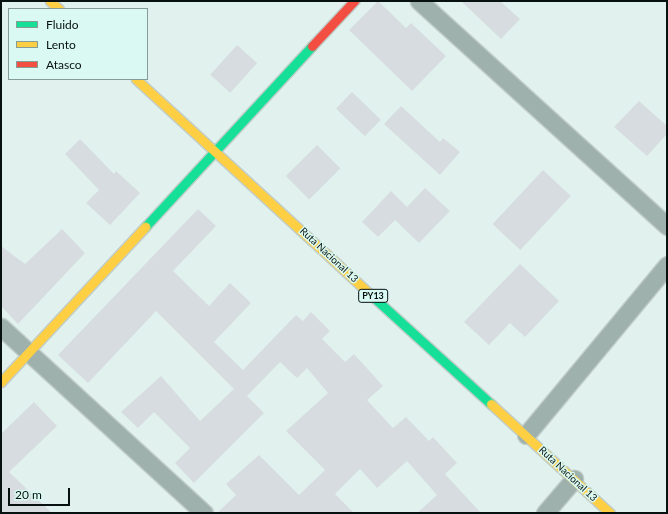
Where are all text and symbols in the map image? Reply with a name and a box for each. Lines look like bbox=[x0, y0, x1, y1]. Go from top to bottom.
legend bbox=[8, 8, 148, 80]
text: Fluido bbox=[46, 17, 79, 32]
text: Lento bbox=[46, 37, 76, 52]
text: Atasco bbox=[46, 57, 82, 72]
street label: Ruta Nacional 13 bbox=[297, 225, 361, 285]
road number: PY13 bbox=[358, 289, 388, 303]
street label: Ruta Nacional 13 bbox=[536, 444, 600, 504]
scale bar bbox=[10, 480, 72, 506]
text: 20 m bbox=[15, 487, 42, 502]

